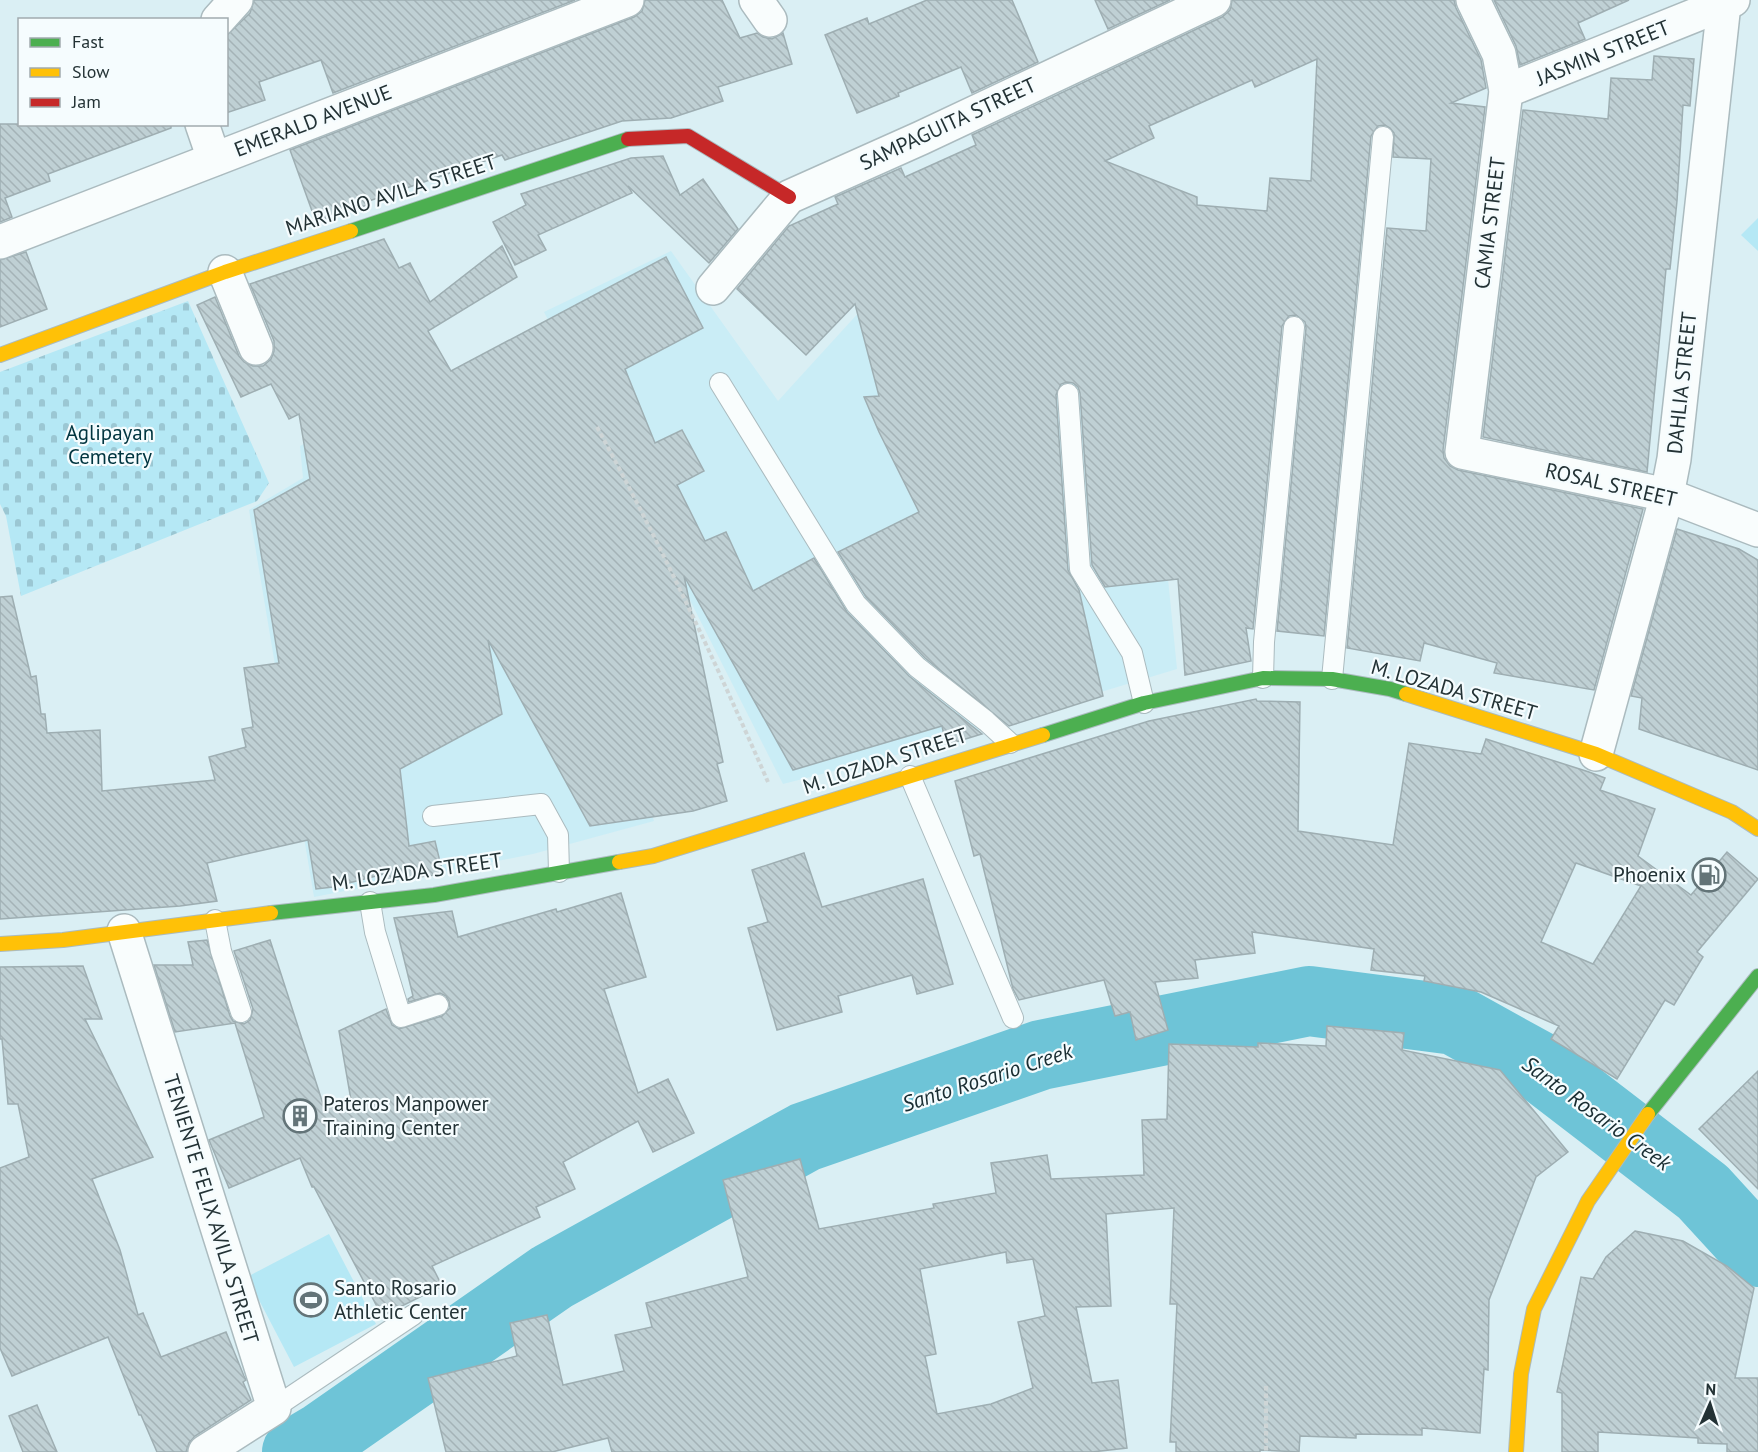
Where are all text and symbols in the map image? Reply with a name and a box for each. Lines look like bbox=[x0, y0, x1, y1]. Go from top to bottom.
street label: JASMIN STREET bbox=[1531, 13, 1674, 92]
legend bbox=[18, 18, 228, 126]
text: Fast bbox=[72, 30, 104, 53]
text: Slow bbox=[72, 60, 110, 83]
street label: SAMPAGUITA STREET bbox=[855, 71, 1041, 176]
street label: EMERALD AVENUE bbox=[230, 78, 395, 163]
text: Jam bbox=[71, 90, 101, 113]
street label: MARIANO AVILA STREET bbox=[282, 148, 500, 241]
street label: CAMIA STREET bbox=[1468, 155, 1511, 291]
street label: DAHLIA STREET bbox=[1661, 310, 1702, 456]
park label: Aglipayan Cemetery bbox=[66, 419, 154, 470]
street label: ROSAL STREET bbox=[1543, 456, 1680, 513]
street label: M. LOZADA STREET bbox=[1368, 653, 1541, 726]
street label: M. LOZADA STREET bbox=[799, 721, 971, 800]
street label: M. LOZADA STREET bbox=[330, 846, 504, 897]
fuel station icon: Phoenix bbox=[1691, 857, 1727, 893]
place label: Phoenix bbox=[1613, 861, 1686, 888]
water label: Santo Rosario Creek bbox=[898, 1036, 1077, 1118]
water label: Santo Rosario Creek bbox=[1517, 1050, 1678, 1177]
street label: TENIENTE FELIX AVILA STREET bbox=[158, 1071, 265, 1347]
place label: Pateros Manpower Training Center bbox=[323, 1090, 489, 1141]
building icon: Pateros Manpower Training Center bbox=[282, 1098, 318, 1134]
place label: Santo Rosario Athletic Center bbox=[334, 1274, 467, 1325]
sports icon: Santo Rosario Athletic Center bbox=[293, 1282, 329, 1318]
north arrow bbox=[1680, 1374, 1740, 1434]
text: N bbox=[1705, 1379, 1717, 1399]

